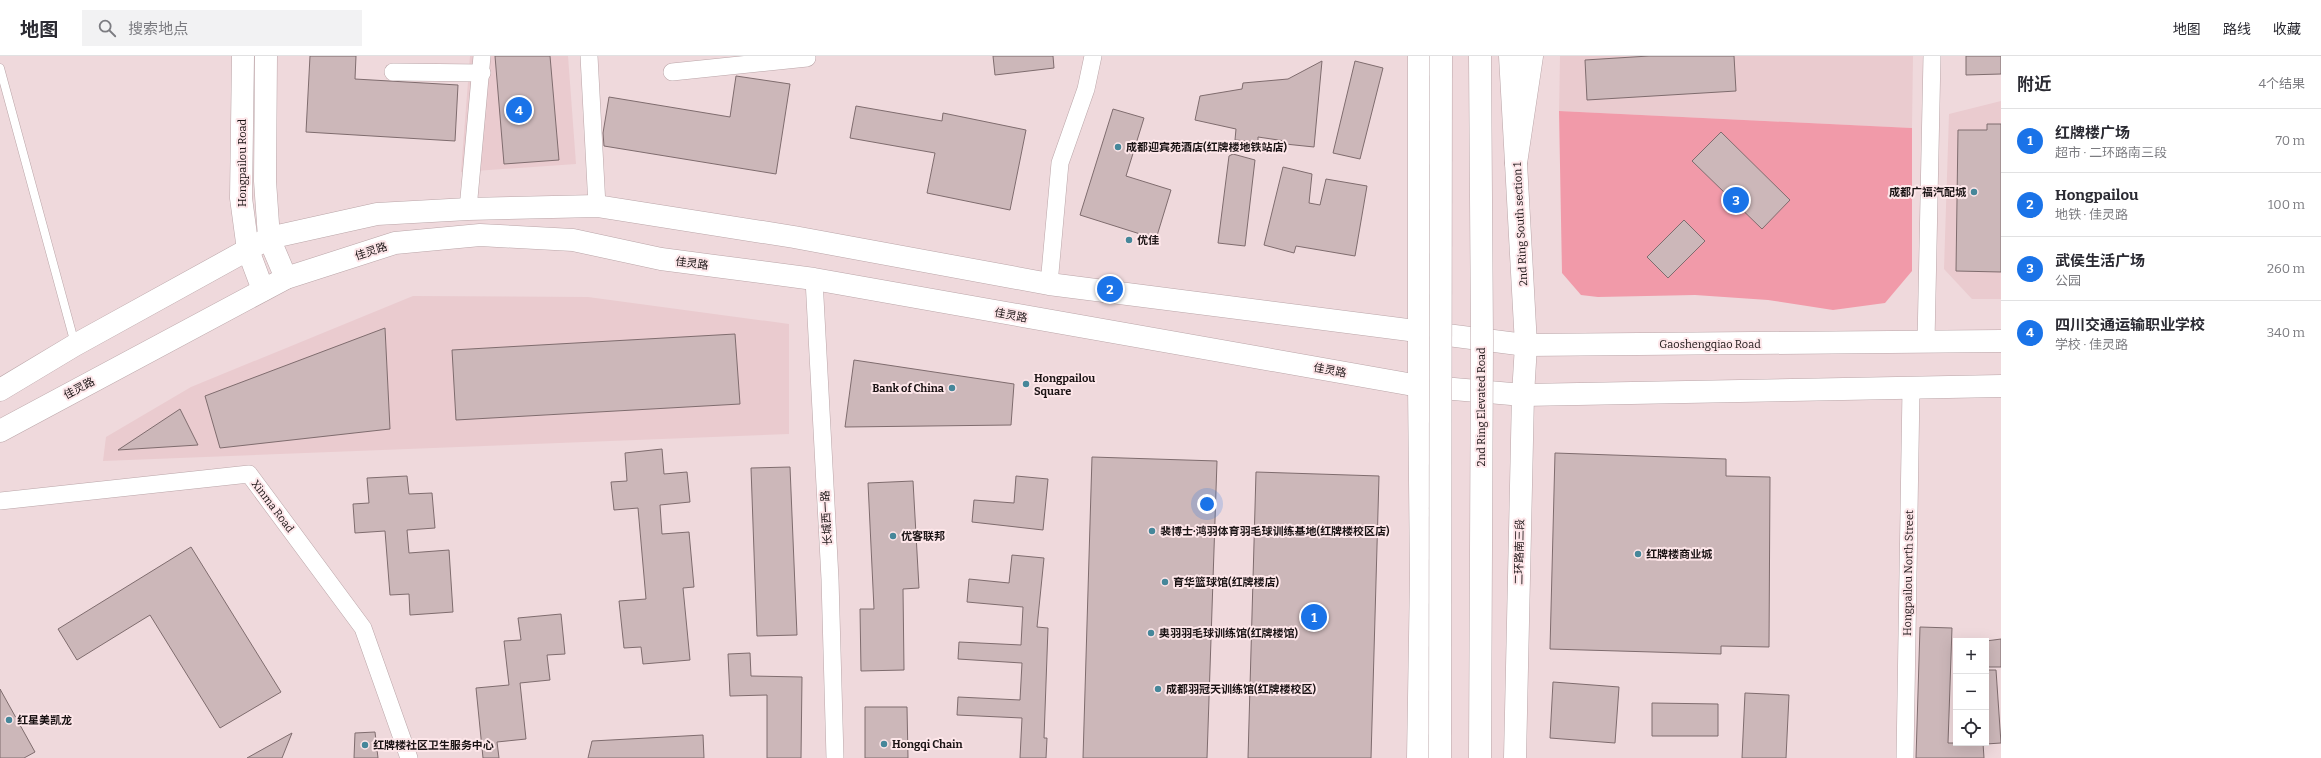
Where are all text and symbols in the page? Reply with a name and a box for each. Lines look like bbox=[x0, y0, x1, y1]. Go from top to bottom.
search box bbox=[82, 10, 362, 46]
icon: search bbox=[96, 17, 118, 39]
text: 地图 bbox=[20, 18, 58, 41]
text: 搜索地点 bbox=[128, 20, 188, 38]
text: 地图 bbox=[2173, 21, 2201, 38]
text: 路线 bbox=[2223, 21, 2251, 38]
text: 收藏 bbox=[2273, 21, 2301, 38]
text: 附近 bbox=[2017, 74, 2051, 95]
text: 4个结果 bbox=[2258, 76, 2305, 91]
pin: 4 bbox=[506, 95, 532, 125]
street label: Hongpailou Road bbox=[236, 118, 249, 207]
text: 红牌楼广场 bbox=[2055, 124, 2130, 142]
text: 1 bbox=[2027, 133, 2033, 148]
text: 70 m bbox=[2275, 133, 2305, 148]
place label: 成都迎宾苑酒店(红牌楼地铁站店) bbox=[1126, 141, 1287, 154]
marker: 成都迎宾苑酒店(红牌楼地铁站店) bbox=[1113, 142, 1123, 152]
text: 超市 · 二环路南三段 bbox=[2055, 145, 2167, 160]
street label: 2nd Ring South section 1 bbox=[1511, 161, 1530, 286]
pin: 3 bbox=[1723, 185, 1749, 215]
place label: 成都广福汽配城 bbox=[1889, 186, 1967, 199]
text: Hongpailou bbox=[2055, 186, 2139, 204]
marker: 成都广福汽配城 bbox=[1969, 187, 1979, 197]
text: 2 bbox=[2026, 197, 2034, 212]
text: 100 m bbox=[2268, 197, 2305, 212]
text: 地铁 · 佳灵路 bbox=[2055, 207, 2128, 222]
place label: 优佳 bbox=[1137, 234, 1159, 247]
marker: 优佳 bbox=[1124, 235, 1134, 245]
street label: 佳灵路 bbox=[353, 240, 389, 263]
text: 武侯生活广场 bbox=[2055, 252, 2145, 270]
street label: 佳灵路 bbox=[675, 255, 709, 272]
text: 3 bbox=[2026, 261, 2034, 276]
text: 260 m bbox=[2267, 261, 2305, 276]
text: 公园 bbox=[2055, 273, 2081, 288]
pin: 2 bbox=[1097, 274, 1123, 304]
street label: 佳灵路 bbox=[994, 306, 1028, 325]
text: 四川交通运输职业学校 bbox=[2055, 316, 2205, 334]
text: 4 bbox=[2026, 325, 2034, 340]
text: 340 m bbox=[2267, 325, 2305, 340]
text: 学校 · 佳灵路 bbox=[2055, 337, 2128, 352]
street label: Gaoshengqiao Road bbox=[1659, 338, 1761, 351]
street label: 2nd Ring Elevated Road bbox=[1475, 347, 1488, 467]
street label: 佳灵路 bbox=[1313, 361, 1347, 380]
place label: Hongpailou Square bbox=[1034, 372, 1095, 398]
street label: 佳灵路 bbox=[62, 375, 97, 402]
marker: Hongpailou Square bbox=[1021, 379, 1031, 389]
place label: Bank of China bbox=[872, 382, 945, 395]
marker: Bank of China bbox=[947, 383, 957, 393]
street label: Xinma Road bbox=[249, 478, 297, 535]
street label: 长城西一路 bbox=[819, 490, 834, 546]
your location bbox=[1197, 494, 1217, 514]
street label: Hongpailou North Street bbox=[1901, 510, 1916, 636]
street label: 二环路南三段 bbox=[1512, 519, 1527, 585]
place label: 裴博士·鸿羽体育羽毛球训练基地(红牌楼校区店) bbox=[1160, 525, 1390, 538]
marker: 裴博士·鸿羽体育羽毛球训练基地(红牌楼校区店) bbox=[1147, 526, 1157, 536]
place label: 优客联邦 bbox=[901, 530, 945, 543]
marker: 优客联邦 bbox=[888, 531, 898, 541]
place label: 红牌楼商业城 bbox=[1646, 548, 1713, 561]
marker: 红牌楼商业城 bbox=[1633, 549, 1643, 559]
place label: 育华篮球馆(红牌楼店) bbox=[1173, 576, 1279, 589]
marker: 育华篮球馆(红牌楼店) bbox=[1160, 577, 1170, 587]
pin: 1 bbox=[1301, 602, 1327, 632]
place label: 奥羽羽毛球训练馆(红牌楼馆) bbox=[1159, 627, 1298, 640]
marker: 奥羽羽毛球训练馆(红牌楼馆) bbox=[1146, 628, 1156, 638]
map controls bbox=[1953, 638, 1989, 746]
button: + bbox=[1953, 638, 1989, 674]
button: − bbox=[1953, 674, 1989, 710]
place label: 成都羽冠天训练馆(红牌楼校区) bbox=[1166, 683, 1316, 696]
marker: 成都羽冠天训练馆(红牌楼校区) bbox=[1153, 684, 1163, 694]
button: locate bbox=[1953, 710, 1989, 746]
place label: 红星美凯龙 bbox=[17, 714, 72, 727]
marker: 红星美凯龙 bbox=[4, 715, 14, 725]
place label: Hongqi Chain bbox=[892, 738, 963, 751]
place label: 红牌楼社区卫生服务中心 bbox=[373, 739, 494, 752]
marker: Hongqi Chain bbox=[879, 739, 889, 749]
marker: 红牌楼社区卫生服务中心 bbox=[360, 740, 370, 750]

